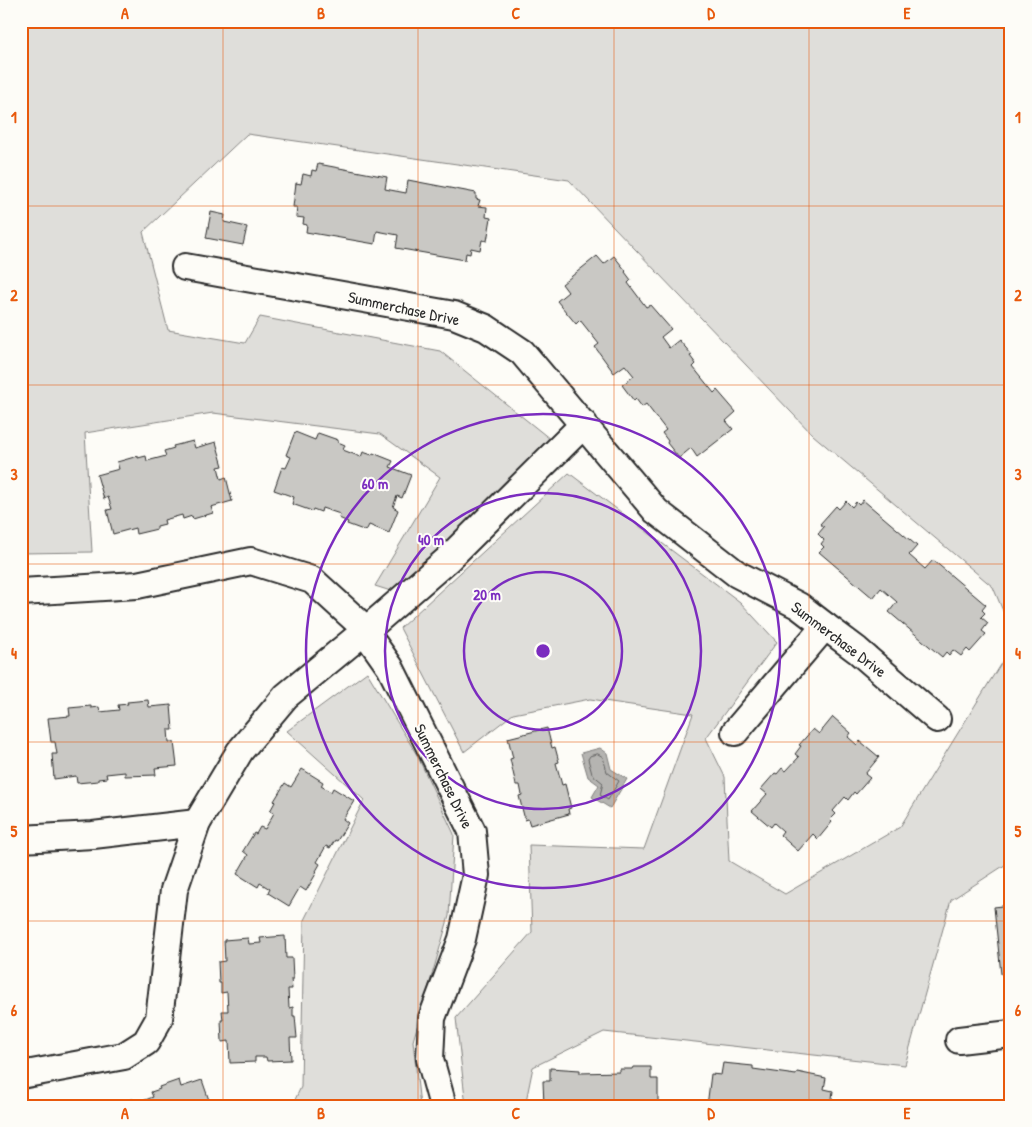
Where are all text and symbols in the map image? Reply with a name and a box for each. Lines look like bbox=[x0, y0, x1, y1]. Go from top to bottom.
text: A bbox=[121, 2, 129, 24]
text: B bbox=[317, 2, 325, 24]
text: C bbox=[512, 2, 521, 24]
text: D bbox=[707, 2, 715, 24]
text: E bbox=[903, 2, 911, 24]
text: 1 bbox=[11, 106, 17, 128]
text: 1 bbox=[1015, 106, 1021, 128]
text: 2 bbox=[10, 284, 18, 306]
text: 2 bbox=[1014, 284, 1022, 306]
street label: Summerchase Drive bbox=[346, 285, 462, 331]
text: 3 bbox=[10, 463, 18, 485]
text: 3 bbox=[1014, 463, 1022, 485]
text: 60 m bbox=[362, 473, 388, 494]
text: 40 m bbox=[418, 529, 444, 550]
text: 20 m bbox=[473, 584, 501, 605]
street label: Summerchase Drive bbox=[787, 596, 891, 682]
text: 4 bbox=[11, 642, 17, 664]
centre of rings bbox=[534, 642, 552, 660]
text: 4 bbox=[1015, 642, 1021, 664]
street label: Summerchase Drive bbox=[409, 720, 479, 832]
text: 5 bbox=[11, 820, 18, 842]
text: 5 bbox=[1015, 820, 1022, 842]
text: 6 bbox=[11, 999, 18, 1021]
text: 6 bbox=[1015, 999, 1022, 1021]
text: A bbox=[121, 1102, 129, 1124]
text: B bbox=[317, 1102, 325, 1124]
text: C bbox=[512, 1102, 521, 1124]
text: D bbox=[707, 1102, 715, 1124]
text: E bbox=[903, 1102, 911, 1124]

